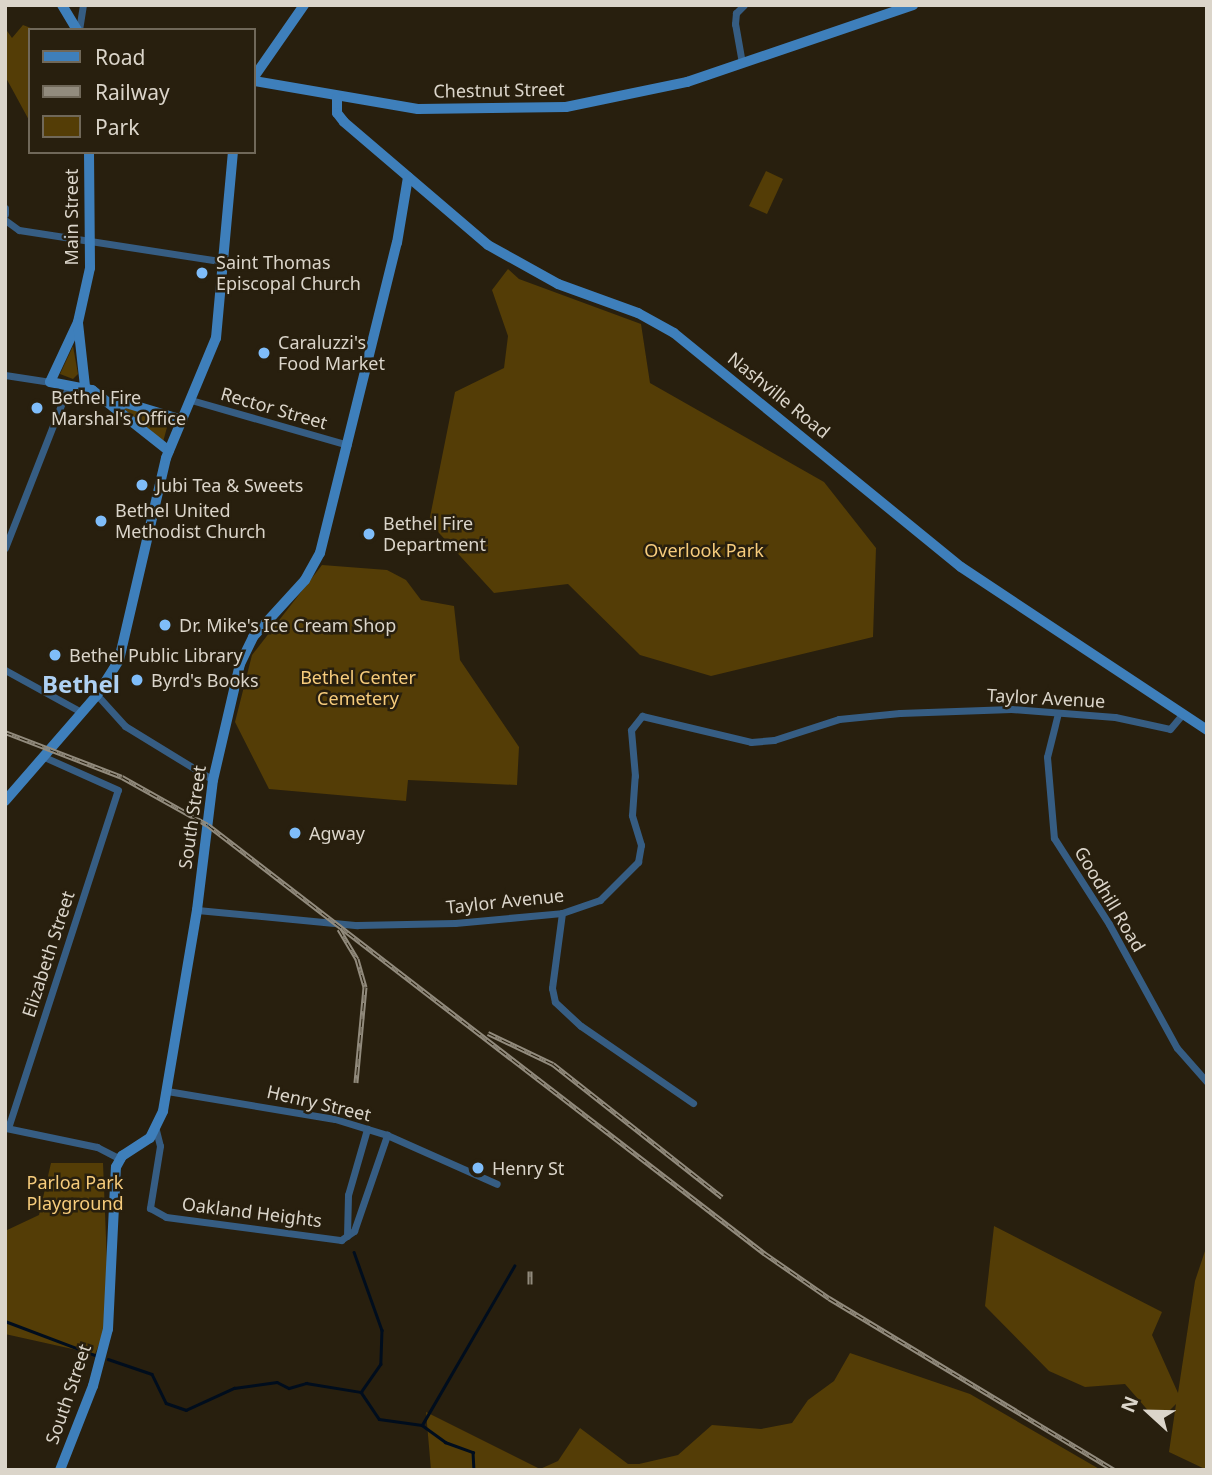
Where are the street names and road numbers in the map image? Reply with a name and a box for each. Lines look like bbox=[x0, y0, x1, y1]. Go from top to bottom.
street label: Chestnut Street bbox=[433, 78, 565, 102]
street label: Main Street bbox=[60, 168, 82, 266]
street label: Nashville Road bbox=[724, 347, 834, 443]
street label: Rector Street bbox=[218, 382, 330, 434]
street label: Taylor Avenue bbox=[986, 684, 1106, 712]
street label: South Street bbox=[174, 764, 210, 870]
street label: Goodhill Road bbox=[1070, 842, 1150, 956]
street label: Taylor Avenue bbox=[445, 884, 565, 918]
street label: Elizabeth Street bbox=[17, 888, 79, 1020]
street label: Henry Street bbox=[265, 1081, 373, 1125]
street label: Oakland Heights bbox=[181, 1193, 323, 1231]
street label: South Street bbox=[41, 1341, 95, 1447]

